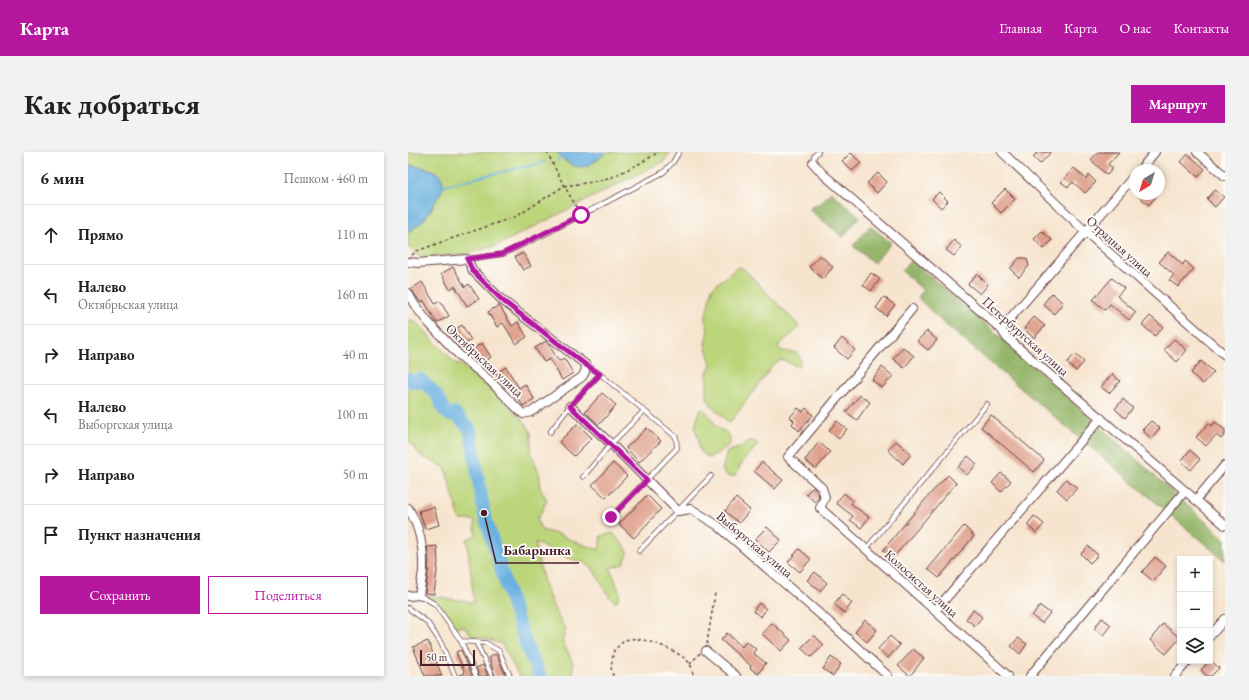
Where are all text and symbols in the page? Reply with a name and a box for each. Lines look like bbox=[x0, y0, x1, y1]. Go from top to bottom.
text: Карта bbox=[20, 16, 69, 41]
text: Главная bbox=[999, 19, 1042, 37]
text: Карта bbox=[1064, 19, 1097, 37]
text: О нас bbox=[1119, 19, 1151, 37]
text: Контакты bbox=[1173, 19, 1229, 37]
button: Маршрут bbox=[1131, 85, 1225, 123]
text: Как добраться bbox=[24, 86, 200, 122]
north arrow bbox=[1129, 164, 1165, 200]
text: 6 мин bbox=[40, 167, 84, 189]
text: Пешком · 460 m bbox=[284, 170, 368, 187]
route start bbox=[572, 206, 590, 224]
street label: Отрадная улица bbox=[1083, 212, 1157, 281]
icon: ahead bbox=[40, 224, 62, 246]
text: Прямо bbox=[78, 225, 123, 244]
text: 110 m bbox=[337, 226, 368, 243]
text: Налево bbox=[78, 277, 126, 296]
icon: left bbox=[40, 284, 62, 306]
text: 160 m bbox=[337, 286, 368, 303]
street label: Петербургская улица bbox=[979, 293, 1073, 380]
text: Октябрьская улица bbox=[78, 296, 178, 313]
street label: Октябрьская улица bbox=[442, 320, 528, 401]
icon: right bbox=[40, 344, 62, 366]
text: Направо bbox=[78, 345, 135, 364]
text: 40 m bbox=[343, 346, 368, 363]
text: Налево bbox=[78, 397, 126, 416]
icon: left bbox=[40, 404, 62, 426]
text: 100 m bbox=[337, 406, 368, 423]
text: Выборгская улица bbox=[78, 416, 173, 433]
icon: right bbox=[40, 464, 62, 486]
text: Направо bbox=[78, 465, 135, 484]
text: 50 m bbox=[343, 466, 368, 483]
street label: Выборгская улица bbox=[713, 507, 797, 582]
route end bbox=[602, 508, 620, 526]
icon: arrive bbox=[40, 524, 62, 546]
text: Пункт назначения bbox=[78, 525, 201, 544]
callout: Бабарынка bbox=[496, 537, 579, 563]
text: Бабарынка bbox=[503, 541, 572, 559]
street label: Колосистая улица bbox=[881, 546, 963, 622]
map controls bbox=[1177, 556, 1213, 664]
button: + bbox=[1177, 556, 1213, 592]
button: Сохранить bbox=[40, 576, 200, 614]
button: Поделиться bbox=[208, 576, 368, 614]
button: − bbox=[1177, 592, 1213, 628]
button: layers bbox=[1177, 628, 1213, 664]
scale bar bbox=[420, 648, 475, 667]
text: 50 m bbox=[426, 650, 447, 664]

